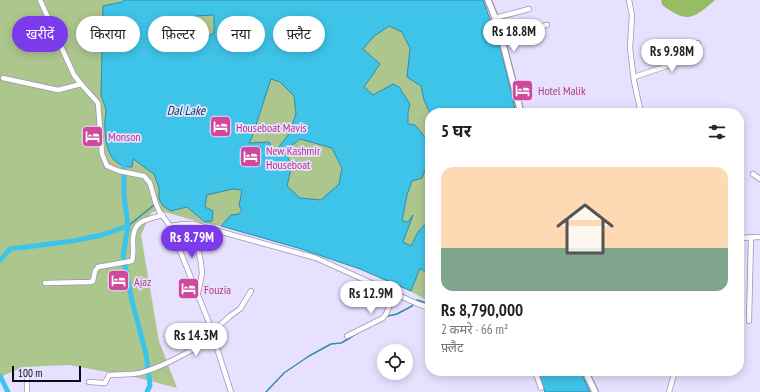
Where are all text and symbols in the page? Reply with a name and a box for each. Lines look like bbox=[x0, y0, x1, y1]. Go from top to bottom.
chip: खरीदें bbox=[12, 16, 68, 52]
chip: किराया bbox=[76, 16, 140, 52]
chip: फ़िल्टर bbox=[148, 16, 209, 52]
chip: नया bbox=[217, 16, 265, 52]
chip: फ़्लैट bbox=[273, 16, 325, 52]
pin: Rs 18.8M bbox=[473, 19, 555, 53]
text: Rs 18.8M bbox=[492, 23, 536, 40]
pin: Rs 9.98M bbox=[631, 39, 713, 73]
text: Rs 9.98M bbox=[650, 43, 694, 60]
hotel icon: Hotel Malik bbox=[510, 77, 536, 103]
place label: Hotel Malik bbox=[538, 83, 586, 98]
water label: Dal Lake bbox=[167, 102, 207, 119]
hotel icon: Houseboat Mavis bbox=[207, 114, 233, 140]
place label: Houseboat Mavis bbox=[236, 120, 307, 135]
text: 5 घर bbox=[441, 120, 471, 142]
icon: filters bbox=[706, 121, 728, 143]
hotel icon: Monson bbox=[79, 123, 105, 149]
place label: Monson bbox=[108, 129, 141, 144]
place label: New Kashmir Houseboat bbox=[266, 143, 321, 172]
hotel icon: New Kashmir Houseboat bbox=[237, 144, 263, 170]
icon: home bbox=[549, 193, 621, 265]
pin: Rs 8.79M bbox=[151, 225, 233, 259]
text: Rs 8.79M bbox=[170, 229, 214, 246]
hotel icon: Ajaz bbox=[106, 268, 132, 294]
place label: Ajaz bbox=[134, 274, 151, 289]
hotel icon: Fouzia bbox=[176, 276, 202, 302]
pin: Rs 12.9M bbox=[330, 281, 412, 315]
place label: Fouzia bbox=[204, 282, 231, 297]
text: Rs 12.9M bbox=[349, 285, 393, 302]
text: Rs 8,790,000 bbox=[441, 299, 523, 321]
text: 2 कमरे · 66 m² bbox=[441, 321, 508, 338]
pin: Rs 14.3M bbox=[155, 323, 237, 357]
text: Rs 14.3M bbox=[174, 327, 218, 344]
text: फ़्लैट bbox=[441, 339, 464, 356]
map controls bbox=[377, 344, 413, 380]
button: locate bbox=[377, 344, 413, 380]
scale bar bbox=[12, 364, 81, 383]
text: 100 m bbox=[18, 366, 42, 380]

